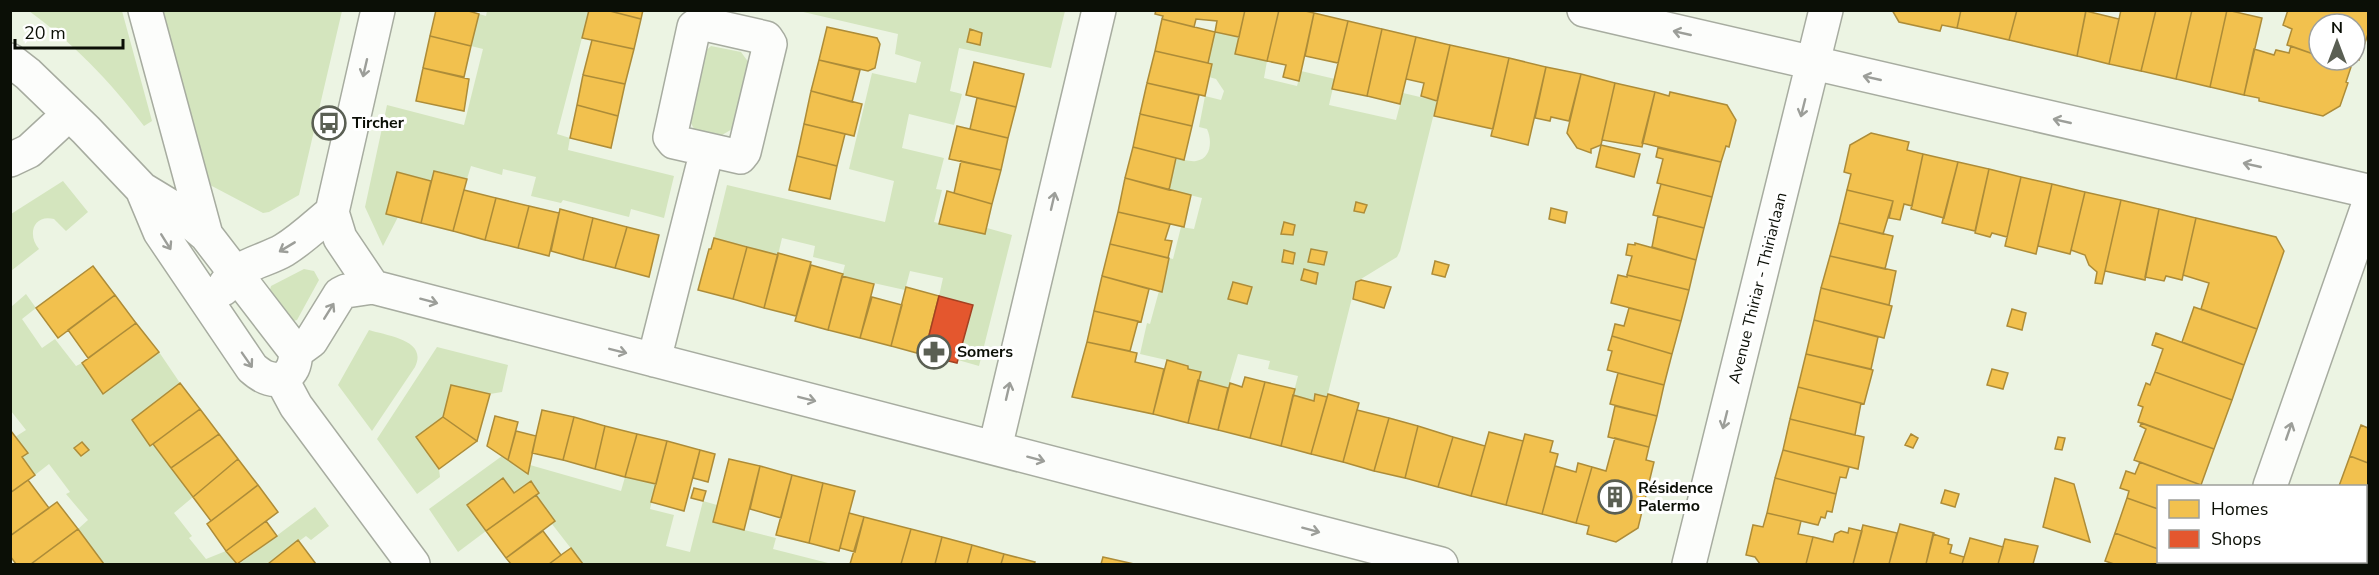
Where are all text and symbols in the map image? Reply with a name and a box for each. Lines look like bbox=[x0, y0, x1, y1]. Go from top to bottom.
scale bar bbox=[15, 12, 123, 50]
north arrow bbox=[2307, 12, 2367, 72]
text: N bbox=[2331, 17, 2343, 39]
text: 20 m bbox=[24, 21, 66, 45]
one-way arrow bbox=[1673, 27, 1692, 39]
one-way arrow bbox=[358, 58, 370, 77]
one-way arrow bbox=[1863, 71, 1882, 83]
one-way arrow bbox=[1796, 98, 1808, 117]
bus stop icon: Tircher bbox=[311, 105, 347, 141]
place label: Tircher bbox=[352, 112, 405, 134]
one-way arrow bbox=[2053, 115, 2072, 127]
one-way arrow bbox=[2243, 159, 2262, 170]
street label: Avenue Thiriar - Thiriarlaan bbox=[1724, 190, 1792, 386]
one-way arrow bbox=[1048, 192, 1060, 211]
one-way arrow bbox=[160, 233, 172, 250]
one-way arrow bbox=[279, 241, 296, 253]
one-way arrow bbox=[419, 296, 438, 308]
one-way arrow bbox=[324, 303, 336, 320]
pharmacy icon: Somers bbox=[916, 334, 952, 370]
place label: Somers bbox=[957, 341, 1013, 363]
one-way arrow bbox=[608, 345, 627, 357]
one-way arrow bbox=[241, 351, 253, 367]
one-way arrow bbox=[1003, 382, 1015, 401]
one-way arrow bbox=[797, 394, 816, 406]
one-way arrow bbox=[1718, 410, 1730, 429]
one-way arrow bbox=[2284, 422, 2295, 441]
one-way arrow bbox=[1026, 453, 1045, 465]
place label: Résidence Palermo bbox=[1638, 477, 1713, 517]
building icon: Résidence Palermo bbox=[1597, 479, 1633, 515]
legend bbox=[2157, 485, 2367, 563]
text: Homes bbox=[2211, 497, 2268, 521]
one-way arrow bbox=[1302, 525, 1321, 537]
text: Shops bbox=[2211, 527, 2261, 551]

